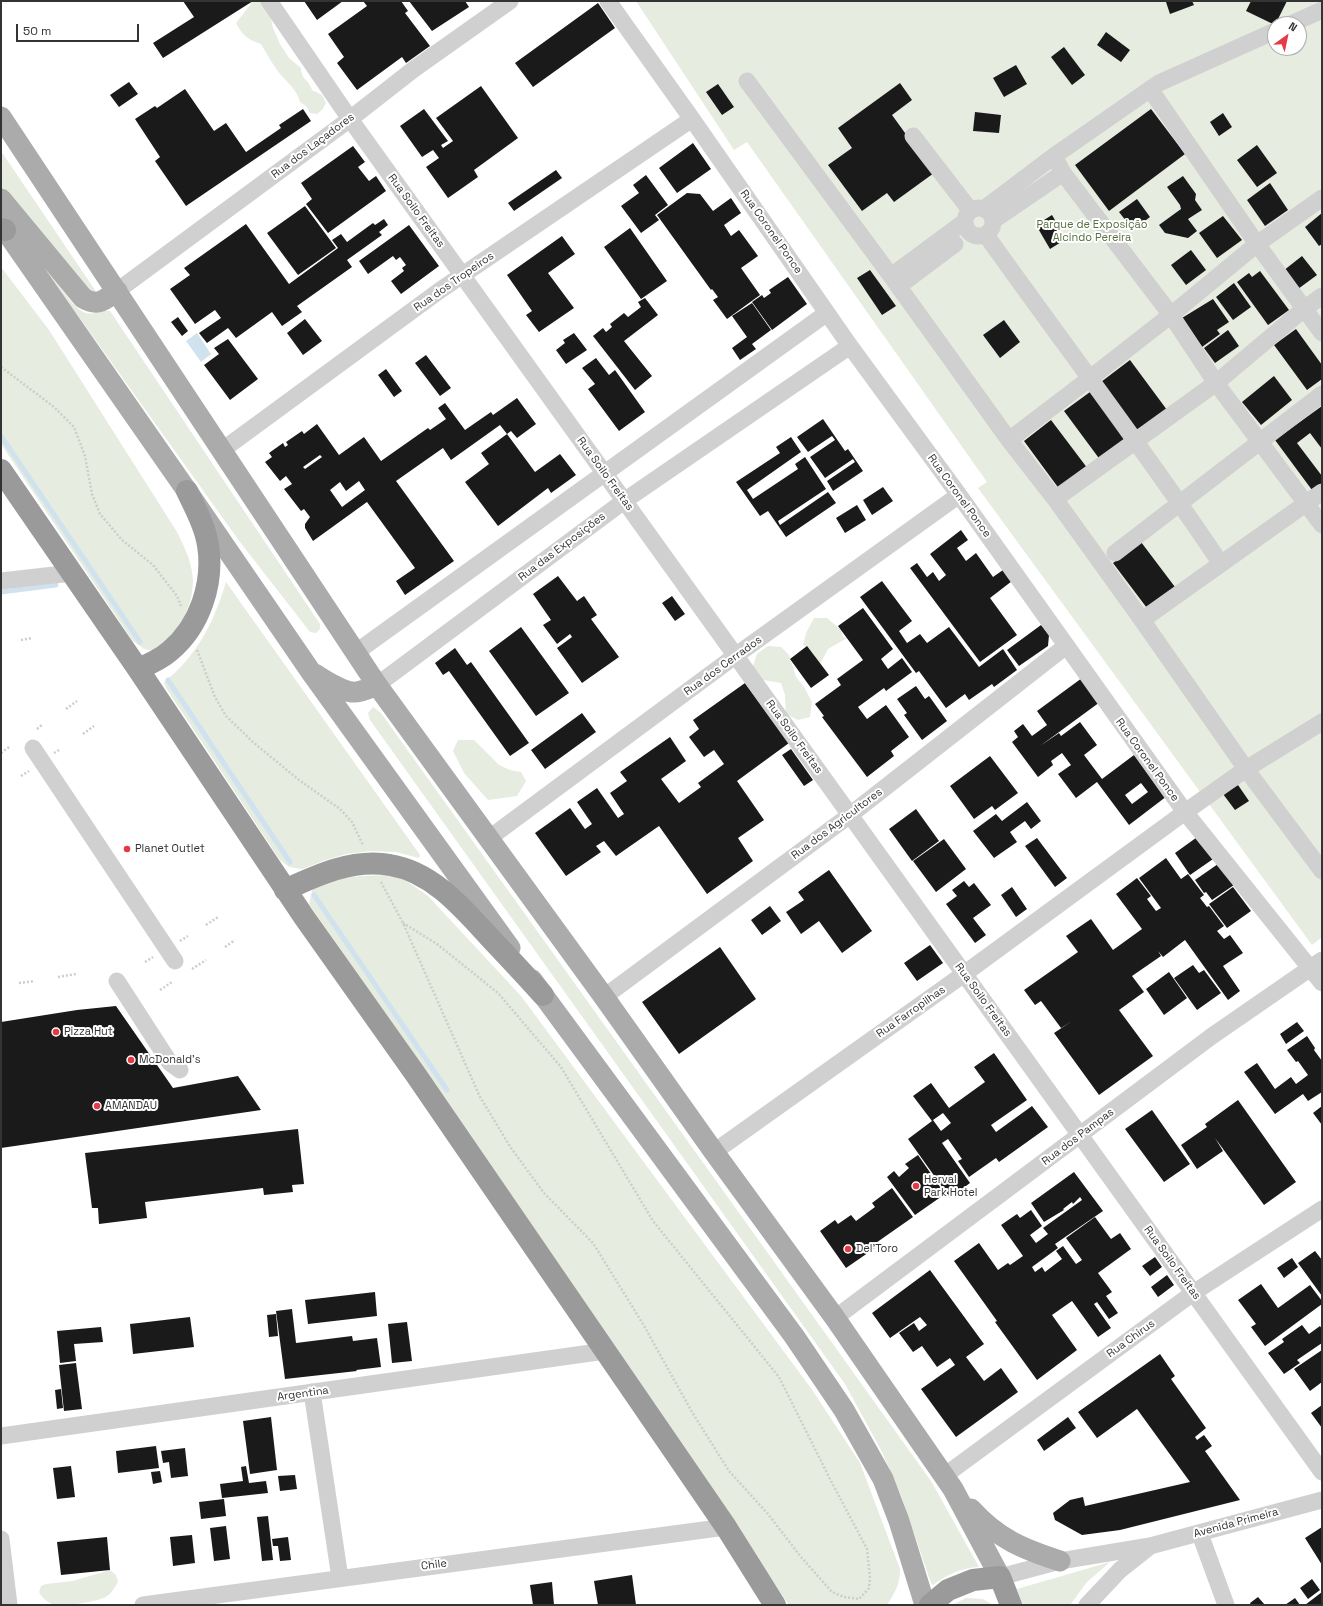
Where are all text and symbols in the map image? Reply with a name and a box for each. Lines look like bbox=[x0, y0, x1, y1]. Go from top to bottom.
scale bar bbox=[18, 16, 141, 42]
north arrow bbox=[1267, 16, 1307, 56]
text: N bbox=[1286, 19, 1300, 35]
text: 50 m bbox=[23, 23, 51, 39]
street label: Rua dos Laçadores bbox=[269, 111, 357, 181]
street label: Rua Soilo Freitas bbox=[385, 172, 447, 250]
street label: Rua Coronel Ponce bbox=[737, 188, 805, 276]
park label: Parque de Exposição Alcindo Pereira bbox=[1037, 218, 1147, 244]
street label: Rua dos Tropeiros bbox=[411, 249, 497, 315]
street label: Rua Soilo Freitas bbox=[574, 435, 636, 513]
street label: Rua Coronel Ponce bbox=[924, 452, 994, 540]
street label: Rua das Exposições bbox=[516, 510, 608, 584]
street label: Rua dos Cerrados bbox=[682, 633, 764, 699]
street label: Rua Soilo Freitas bbox=[763, 698, 825, 776]
street label: Rua Coronel Ponce bbox=[1112, 716, 1182, 804]
street label: Rua dos Agricultores bbox=[789, 786, 885, 862]
place label: Planet Outlet bbox=[135, 842, 205, 856]
marker: Planet Outlet bbox=[122, 844, 132, 854]
street label: Rua Soilo Freitas bbox=[952, 961, 1014, 1039]
street label: Rua Farropilhas bbox=[874, 983, 948, 1041]
place label: Pizza Hut bbox=[64, 1025, 113, 1039]
marker: Pizza Hut bbox=[51, 1027, 61, 1037]
place label: McDonald's bbox=[139, 1053, 201, 1067]
marker: McDonald's bbox=[126, 1055, 136, 1065]
place label: AMANDAU bbox=[105, 1099, 157, 1113]
marker: AMANDAU bbox=[92, 1101, 102, 1111]
street label: Rua dos Pampas bbox=[1039, 1106, 1117, 1168]
place label: Herval Park Hotel bbox=[924, 1173, 978, 1199]
marker: Herval Park Hotel bbox=[911, 1181, 921, 1191]
street label: Rua Soilo Freitas bbox=[1141, 1224, 1203, 1302]
place label: Del'Toro bbox=[856, 1242, 898, 1256]
marker: Del'Toro bbox=[843, 1244, 853, 1254]
street label: Rua Chirus bbox=[1104, 1317, 1158, 1361]
street label: Argentina bbox=[276, 1384, 330, 1404]
street label: Avenida Primeira bbox=[1192, 1505, 1280, 1541]
street label: Chile bbox=[420, 1557, 448, 1573]

